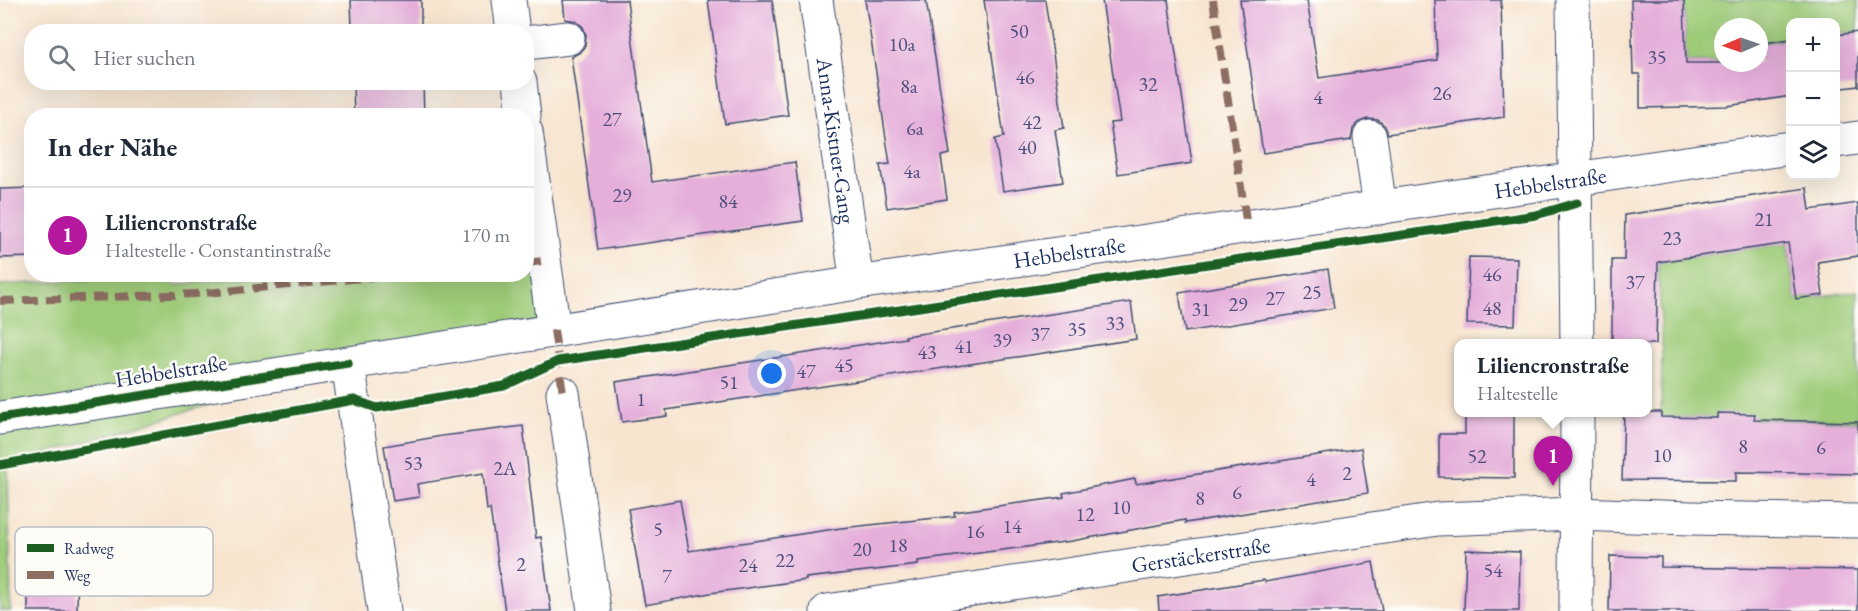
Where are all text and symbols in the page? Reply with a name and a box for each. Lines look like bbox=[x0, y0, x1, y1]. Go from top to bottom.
house number: 50 bbox=[1009, 18, 1029, 44]
north arrow bbox=[1714, 18, 1768, 72]
map controls bbox=[1786, 18, 1840, 180]
button: + bbox=[1786, 18, 1840, 72]
search box bbox=[24, 24, 534, 90]
house number: 10a bbox=[888, 31, 916, 57]
icon: search bbox=[45, 41, 78, 74]
text: Hier suchen bbox=[93, 43, 196, 72]
house number: 35 bbox=[1647, 44, 1667, 70]
street label: Anna-Kistner-Gang bbox=[810, 55, 863, 226]
house number: 46 bbox=[1015, 64, 1035, 90]
house number: 32 bbox=[1138, 71, 1158, 97]
button: − bbox=[1786, 72, 1840, 126]
house number: 8a bbox=[900, 73, 918, 99]
house number: 26 bbox=[1432, 80, 1452, 106]
house number: 4 bbox=[1313, 84, 1323, 110]
house number: 27 bbox=[602, 106, 622, 132]
house number: 42 bbox=[1022, 109, 1042, 135]
house number: 6a bbox=[906, 115, 924, 141]
button: layers bbox=[1786, 126, 1840, 180]
text: In der Nähe bbox=[48, 130, 177, 164]
house number: 40 bbox=[1017, 134, 1037, 160]
house number: 4a bbox=[903, 158, 921, 184]
street label: Hebbelstraße bbox=[1492, 160, 1609, 205]
house number: 29 bbox=[612, 182, 632, 208]
house number: 84 bbox=[718, 188, 738, 214]
house number: 21 bbox=[1754, 206, 1774, 232]
text: Liliencronstraße bbox=[105, 208, 257, 237]
text: 1 bbox=[62, 222, 73, 248]
text: 170 m bbox=[462, 222, 510, 248]
house number: 23 bbox=[1662, 225, 1682, 251]
street label: Hebbelstraße bbox=[1011, 230, 1128, 275]
text: Haltestelle · Constantinstraße bbox=[105, 237, 331, 263]
house number: 46 bbox=[1482, 261, 1502, 287]
house number: 37 bbox=[1625, 269, 1645, 295]
house number: 25 bbox=[1302, 279, 1322, 305]
house number: 27 bbox=[1265, 285, 1285, 311]
house number: 29 bbox=[1228, 291, 1248, 317]
house number: 48 bbox=[1482, 295, 1502, 321]
house number: 31 bbox=[1191, 296, 1211, 322]
house number: 33 bbox=[1105, 310, 1125, 336]
house number: 35 bbox=[1067, 316, 1087, 342]
house number: 37 bbox=[1030, 321, 1050, 347]
house number: 39 bbox=[992, 327, 1012, 353]
house number: 41 bbox=[954, 333, 974, 359]
house number: 43 bbox=[917, 339, 937, 365]
popup bbox=[1454, 339, 1652, 417]
street label: Hebbelstraße bbox=[113, 348, 229, 394]
text: Liliencronstraße bbox=[1477, 351, 1629, 380]
house number: 45 bbox=[834, 352, 854, 378]
house number: 47 bbox=[796, 358, 816, 384]
your location bbox=[757, 359, 786, 388]
house number: 51 bbox=[719, 369, 739, 395]
text: Haltestelle bbox=[1477, 380, 1558, 406]
house number: 1 bbox=[636, 386, 646, 412]
house number: 8 bbox=[1738, 433, 1748, 459]
house number: 6 bbox=[1816, 434, 1826, 460]
pin: 1 bbox=[1534, 436, 1572, 486]
house number: 10 bbox=[1652, 442, 1672, 468]
house number: 52 bbox=[1467, 443, 1487, 469]
house number: 53 bbox=[403, 450, 423, 476]
house number: 2A bbox=[493, 455, 517, 481]
house number: 2 bbox=[1342, 460, 1352, 486]
house number: 4 bbox=[1306, 466, 1316, 492]
house number: 6 bbox=[1232, 479, 1242, 505]
house number: 8 bbox=[1195, 485, 1205, 511]
house number: 10 bbox=[1111, 494, 1131, 520]
house number: 12 bbox=[1075, 501, 1095, 527]
house number: 14 bbox=[1002, 513, 1022, 539]
house number: 5 bbox=[653, 516, 663, 542]
house number: 16 bbox=[965, 518, 985, 544]
legend bbox=[15, 527, 213, 596]
street label: Gerstäckerstraße bbox=[1129, 530, 1273, 579]
house number: 18 bbox=[888, 532, 908, 558]
house number: 20 bbox=[852, 536, 872, 562]
text: Radweg bbox=[64, 538, 115, 559]
house number: 22 bbox=[775, 547, 795, 573]
house number: 2 bbox=[516, 551, 526, 577]
house number: 24 bbox=[738, 552, 758, 578]
house number: 54 bbox=[1483, 557, 1503, 583]
house number: 7 bbox=[662, 563, 672, 589]
text: Weg bbox=[64, 565, 91, 586]

